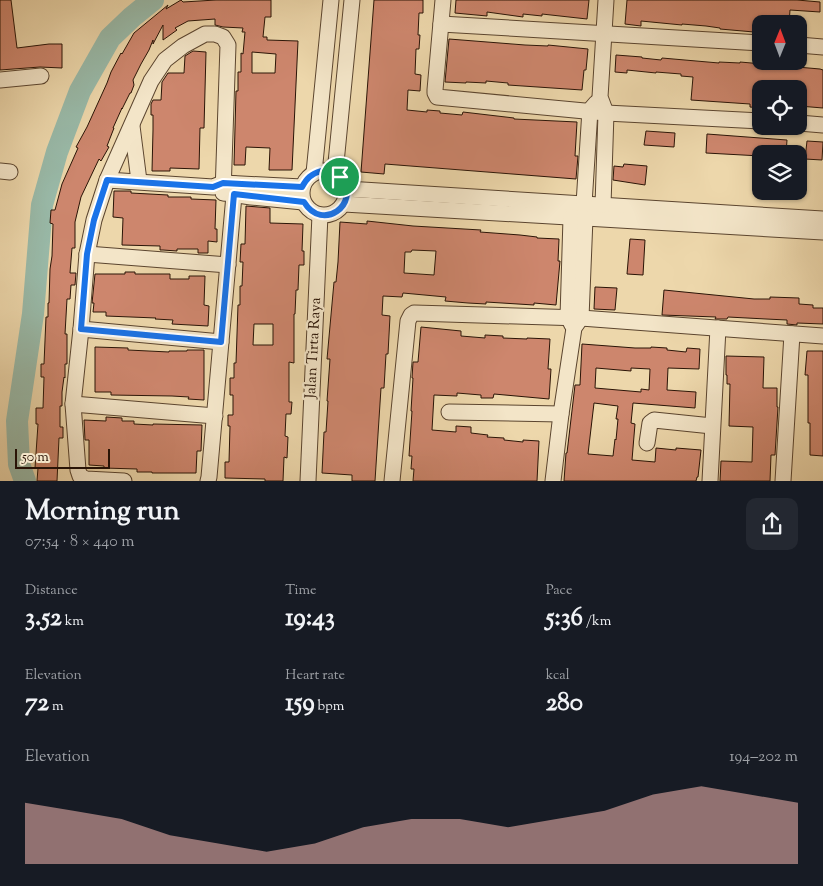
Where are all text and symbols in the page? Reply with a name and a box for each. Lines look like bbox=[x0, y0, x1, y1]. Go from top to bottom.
north arrow bbox=[752, 15, 808, 70]
map controls bbox=[752, 15, 807, 200]
button: locate bbox=[752, 80, 807, 135]
button: layers bbox=[752, 145, 807, 200]
pin bbox=[319, 156, 361, 198]
icon: arrive bbox=[326, 163, 354, 191]
street label: Jalan Tirta Raya bbox=[301, 297, 327, 400]
scale bar bbox=[15, 446, 110, 469]
text: 50 m bbox=[22, 448, 49, 468]
text: Morning run bbox=[25, 492, 180, 532]
button: share bbox=[746, 498, 798, 550]
text: 07:54 · 8 × 440 m bbox=[25, 531, 134, 554]
text: Distance bbox=[25, 581, 78, 601]
text: Time bbox=[285, 581, 316, 601]
text: Pace bbox=[546, 581, 572, 601]
text: 3.52 bbox=[25, 601, 62, 637]
text: 19:43 bbox=[285, 601, 335, 637]
text: 5:36 bbox=[546, 601, 583, 637]
text: km bbox=[62, 612, 84, 632]
text: /km bbox=[583, 612, 611, 632]
text: Elevation bbox=[25, 666, 82, 686]
text: Heart rate bbox=[285, 666, 345, 686]
text: kcal bbox=[546, 666, 570, 686]
text: 72 bbox=[25, 686, 49, 722]
text: 159 bbox=[285, 686, 315, 722]
text: 280 bbox=[546, 686, 583, 722]
text: m bbox=[49, 697, 64, 717]
text: bpm bbox=[315, 697, 344, 717]
text: Elevation bbox=[25, 746, 90, 769]
text: 194–202 m bbox=[729, 746, 798, 769]

